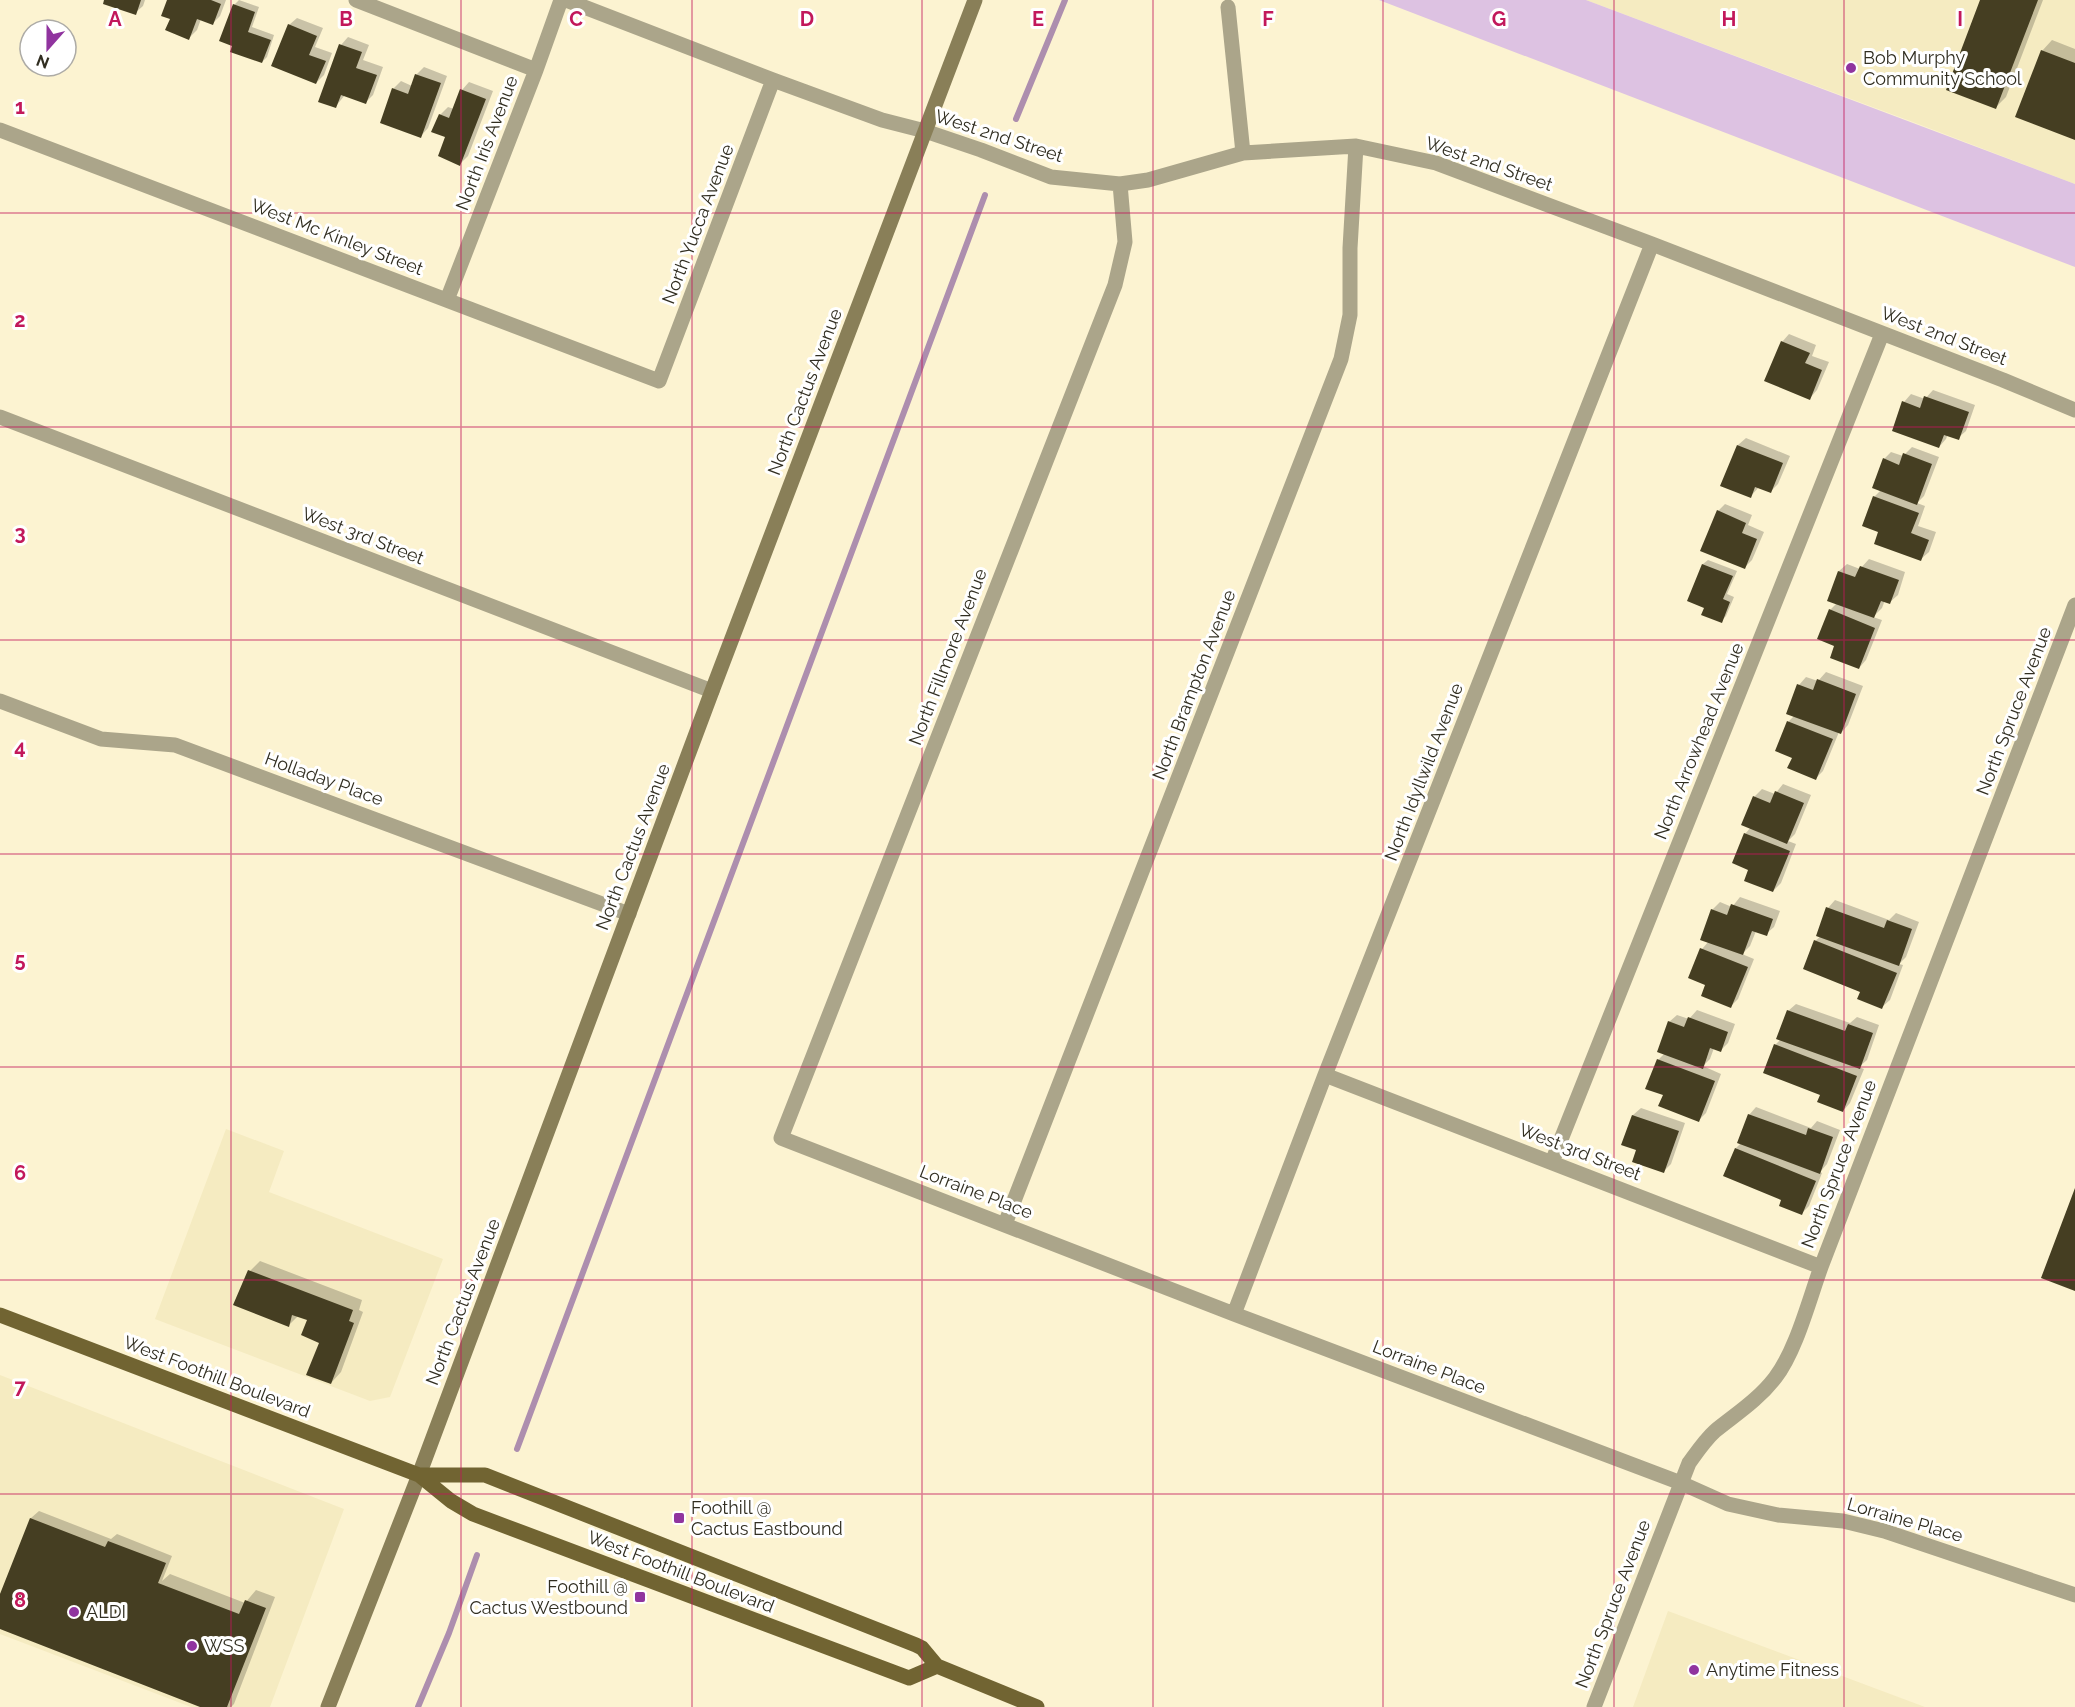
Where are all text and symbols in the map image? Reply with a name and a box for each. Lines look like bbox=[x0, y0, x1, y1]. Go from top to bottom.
text: A bbox=[108, 7, 122, 31]
text: B bbox=[339, 7, 353, 31]
text: C bbox=[569, 7, 583, 31]
text: D bbox=[800, 7, 814, 31]
text: E bbox=[1032, 7, 1044, 31]
text: F bbox=[1262, 7, 1274, 31]
text: G bbox=[1492, 7, 1506, 31]
text: H bbox=[1722, 7, 1736, 31]
text: I bbox=[1957, 7, 1963, 31]
north arrow bbox=[18, 18, 78, 78]
place label: Bob Murphy Community School bbox=[1863, 47, 2022, 89]
text: N bbox=[34, 50, 52, 73]
marker: Bob Murphy Community School bbox=[1844, 61, 1858, 75]
street label: North Iris Avenue bbox=[451, 72, 522, 213]
text: 1 bbox=[15, 95, 25, 119]
street label: West 2nd Street bbox=[933, 105, 1066, 166]
street label: West 2nd Street bbox=[1423, 132, 1555, 195]
street label: North Yucca Avenue bbox=[657, 141, 738, 307]
street label: West Mc Kinley Street bbox=[248, 194, 426, 279]
street label: West 2nd Street bbox=[1878, 302, 2010, 369]
street label: North Cactus Avenue bbox=[763, 305, 846, 478]
text: 2 bbox=[14, 308, 26, 332]
street label: West 3rd Street bbox=[299, 503, 427, 568]
text: 3 bbox=[14, 521, 26, 545]
street label: North Fillmore Avenue bbox=[904, 565, 991, 748]
street label: North Brampton Avenue bbox=[1148, 586, 1240, 783]
street label: North Spruce Avenue bbox=[1972, 623, 2055, 798]
street label: North Arrowhead Avenue bbox=[1649, 639, 1748, 842]
street label: North Idyllwild Avenue bbox=[1380, 680, 1467, 864]
text: 4 bbox=[14, 735, 26, 759]
street label: Holladay Place bbox=[262, 747, 387, 810]
street label: North Cactus Avenue bbox=[591, 760, 674, 933]
text: 5 bbox=[14, 948, 26, 972]
street label: North Spruce Avenue bbox=[1797, 1076, 1880, 1251]
street label: West 3rd Street bbox=[1516, 1119, 1644, 1184]
street label: Lorraine Place bbox=[917, 1160, 1036, 1223]
text: 6 bbox=[14, 1161, 26, 1185]
street label: North Cactus Avenue bbox=[421, 1215, 504, 1388]
street label: West Foothill Boulevard bbox=[121, 1331, 313, 1422]
street label: Lorraine Place bbox=[1370, 1335, 1489, 1398]
text: 7 bbox=[14, 1375, 26, 1399]
street label: Lorraine Place bbox=[1845, 1493, 1966, 1546]
place label: Foothill @ Cactus Eastbound bbox=[691, 1497, 843, 1539]
marker: Foothill @ Cactus Eastbound bbox=[672, 1511, 686, 1525]
street label: North Spruce Avenue bbox=[1571, 1516, 1654, 1691]
street label: West Foothill Boulevard bbox=[585, 1526, 777, 1617]
place label: Foothill @ Cactus Westbound bbox=[469, 1576, 628, 1618]
text: 8 bbox=[14, 1588, 26, 1612]
marker: Foothill @ Cactus Westbound bbox=[633, 1590, 647, 1604]
place label: ALDI bbox=[86, 1601, 126, 1622]
marker: ALDI bbox=[67, 1605, 81, 1619]
place label: WSS bbox=[204, 1635, 244, 1656]
marker: WSS bbox=[185, 1639, 199, 1653]
place label: Anytime Fitness bbox=[1706, 1659, 1839, 1680]
marker: Anytime Fitness bbox=[1687, 1663, 1701, 1677]

